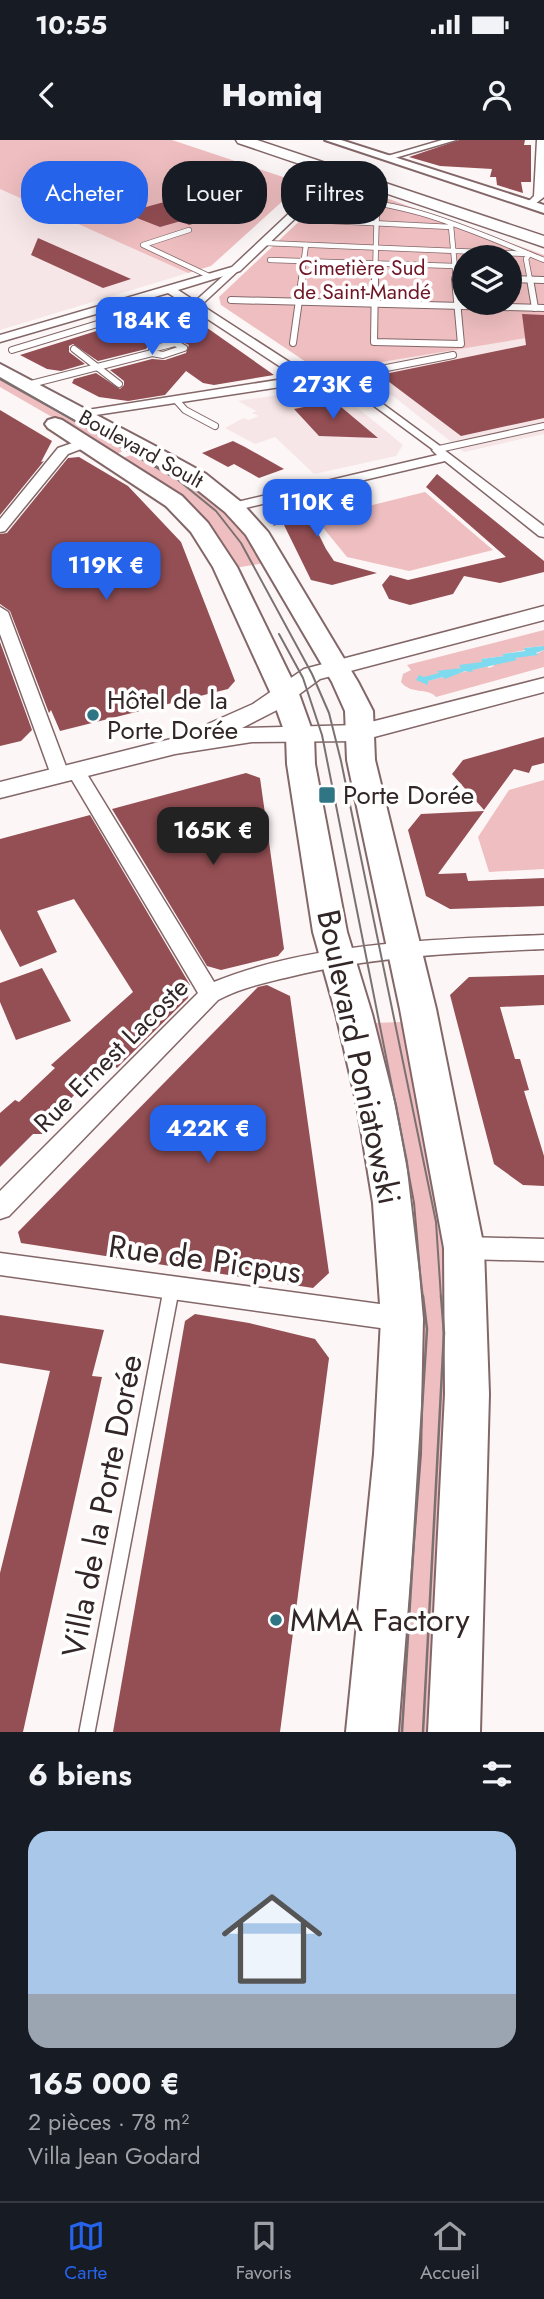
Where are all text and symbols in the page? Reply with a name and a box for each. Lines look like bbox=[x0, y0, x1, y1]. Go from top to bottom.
text: 10:55 bbox=[35, 6, 107, 44]
text: Homiq bbox=[222, 72, 322, 118]
icon: back bbox=[28, 76, 66, 114]
icon: person bbox=[478, 76, 516, 114]
chip: Acheter bbox=[21, 161, 148, 224]
chip: Louer bbox=[162, 161, 267, 224]
chip: Filtres bbox=[281, 161, 388, 224]
map controls bbox=[452, 245, 522, 315]
button: layers bbox=[452, 245, 522, 315]
park label: Cimetière Sud de Saint-Mandé bbox=[293, 253, 431, 307]
pin: 184K € bbox=[95, 298, 209, 357]
text: 184K € bbox=[112, 303, 192, 337]
pin: 273K € bbox=[276, 362, 390, 421]
text: 273K € bbox=[292, 367, 374, 401]
street label: Boulevard Soult bbox=[73, 402, 209, 496]
pin: 110K € bbox=[260, 480, 374, 539]
text: 110K € bbox=[279, 485, 355, 519]
pin: 119K € bbox=[49, 542, 163, 602]
text: 119K € bbox=[68, 548, 144, 582]
place label: Hôtel de la Porte Dorée bbox=[107, 681, 238, 749]
marker: Hôtel de la Porte Dorée bbox=[85, 707, 101, 723]
place label: Porte Dorée bbox=[343, 776, 474, 814]
marker: Porte Dorée bbox=[317, 785, 337, 805]
pin: 165K € bbox=[156, 808, 270, 867]
text: 165K € bbox=[173, 813, 253, 847]
street label: Boulevard Poniatowski bbox=[305, 905, 413, 1209]
street label: Rue Ernest Lacoste bbox=[25, 969, 197, 1141]
pin: 422K € bbox=[151, 1105, 265, 1165]
text: 422K € bbox=[166, 1111, 250, 1145]
street label: Rue de Picpus bbox=[106, 1223, 304, 1295]
street label: Villa de la Porte Dorée bbox=[50, 1351, 154, 1661]
place label: MMA Factory bbox=[290, 1597, 470, 1643]
marker: MMA Factory bbox=[268, 1612, 284, 1628]
text: 6 biens bbox=[28, 1753, 132, 1796]
icon: filters bbox=[478, 1755, 516, 1793]
icon: home bbox=[209, 1876, 335, 2002]
text: 165 000 € bbox=[28, 2062, 180, 2105]
text: 2 pièces · 78 m² bbox=[28, 2105, 189, 2139]
text: Villa Jean Godard bbox=[28, 2139, 201, 2173]
tab: Carte bbox=[64, 2217, 107, 2286]
tab: Favoris bbox=[236, 2217, 291, 2286]
tab: Accueil bbox=[420, 2217, 480, 2286]

